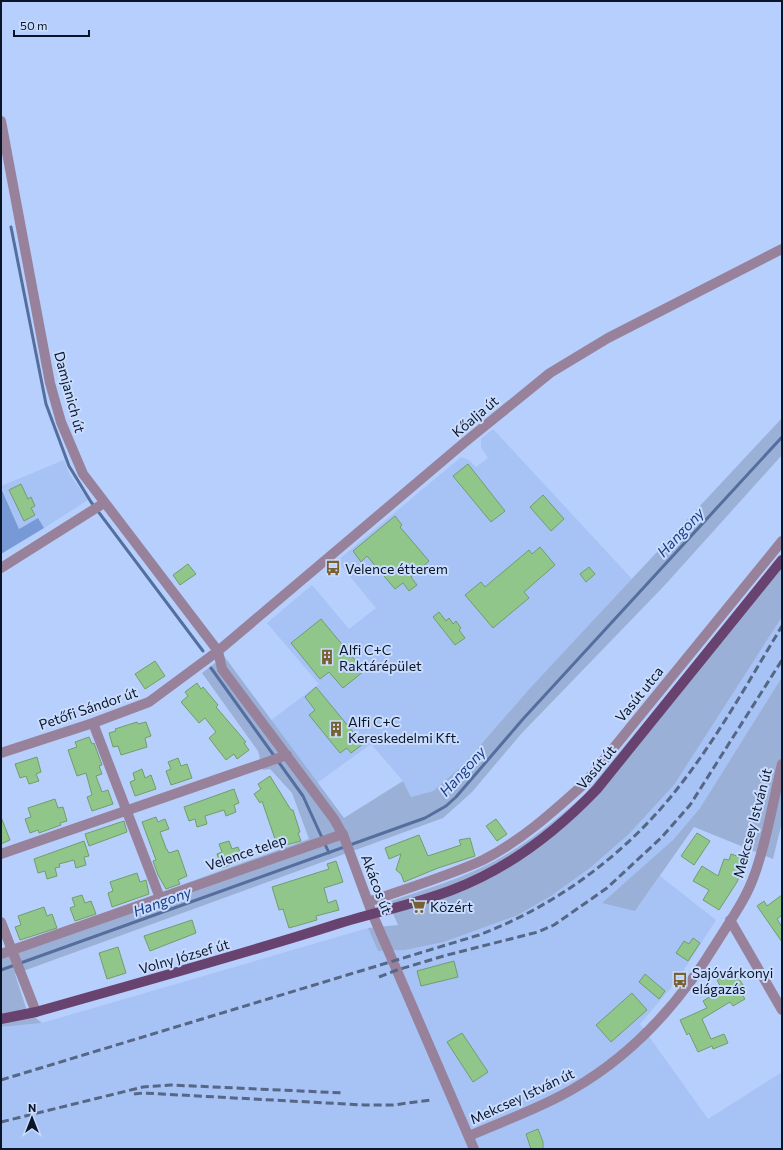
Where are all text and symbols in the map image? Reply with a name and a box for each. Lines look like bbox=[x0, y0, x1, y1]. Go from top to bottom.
scale bar bbox=[14, 12, 89, 38]
text: 50 m bbox=[20, 18, 48, 32]
street label: Damjanich út bbox=[51, 349, 89, 435]
street label: Kőalja út bbox=[448, 392, 502, 440]
water label: Hangony bbox=[653, 503, 708, 560]
bus stop icon: Velence étterem bbox=[324, 559, 342, 577]
place label: Velence étterem bbox=[345, 560, 448, 577]
place label: Alfi C+C Raktárépület bbox=[339, 641, 422, 674]
building icon: Alfi C+C Raktárépület bbox=[318, 648, 336, 666]
street label: Vasút utca bbox=[611, 663, 667, 725]
street label: Petőfi Sándor út bbox=[36, 683, 140, 733]
place label: Alfi C+C Kereskedelmi Kft. bbox=[348, 713, 460, 746]
building icon: Alfi C+C Kereskedelmi Kft. bbox=[327, 720, 345, 738]
street label: Vasút út bbox=[573, 741, 620, 793]
water label: Hangony bbox=[435, 742, 490, 800]
street label: Mekcsey István út bbox=[729, 766, 775, 880]
street label: Velence telep bbox=[203, 830, 289, 874]
street label: Akácos út bbox=[358, 852, 396, 916]
water label: Hangony bbox=[130, 882, 195, 920]
supermarket icon: Közért bbox=[409, 897, 427, 915]
place label: Közért bbox=[430, 898, 473, 915]
street label: Volny József út bbox=[137, 935, 231, 977]
place label: Sajóvárkonyi elágazás bbox=[692, 964, 773, 997]
bus stop icon: Sajóvárkonyi elágazás bbox=[671, 971, 689, 989]
street label: Mekcsey István út bbox=[467, 1064, 577, 1128]
north arrow bbox=[12, 1098, 52, 1138]
text: N bbox=[28, 1101, 36, 1114]

